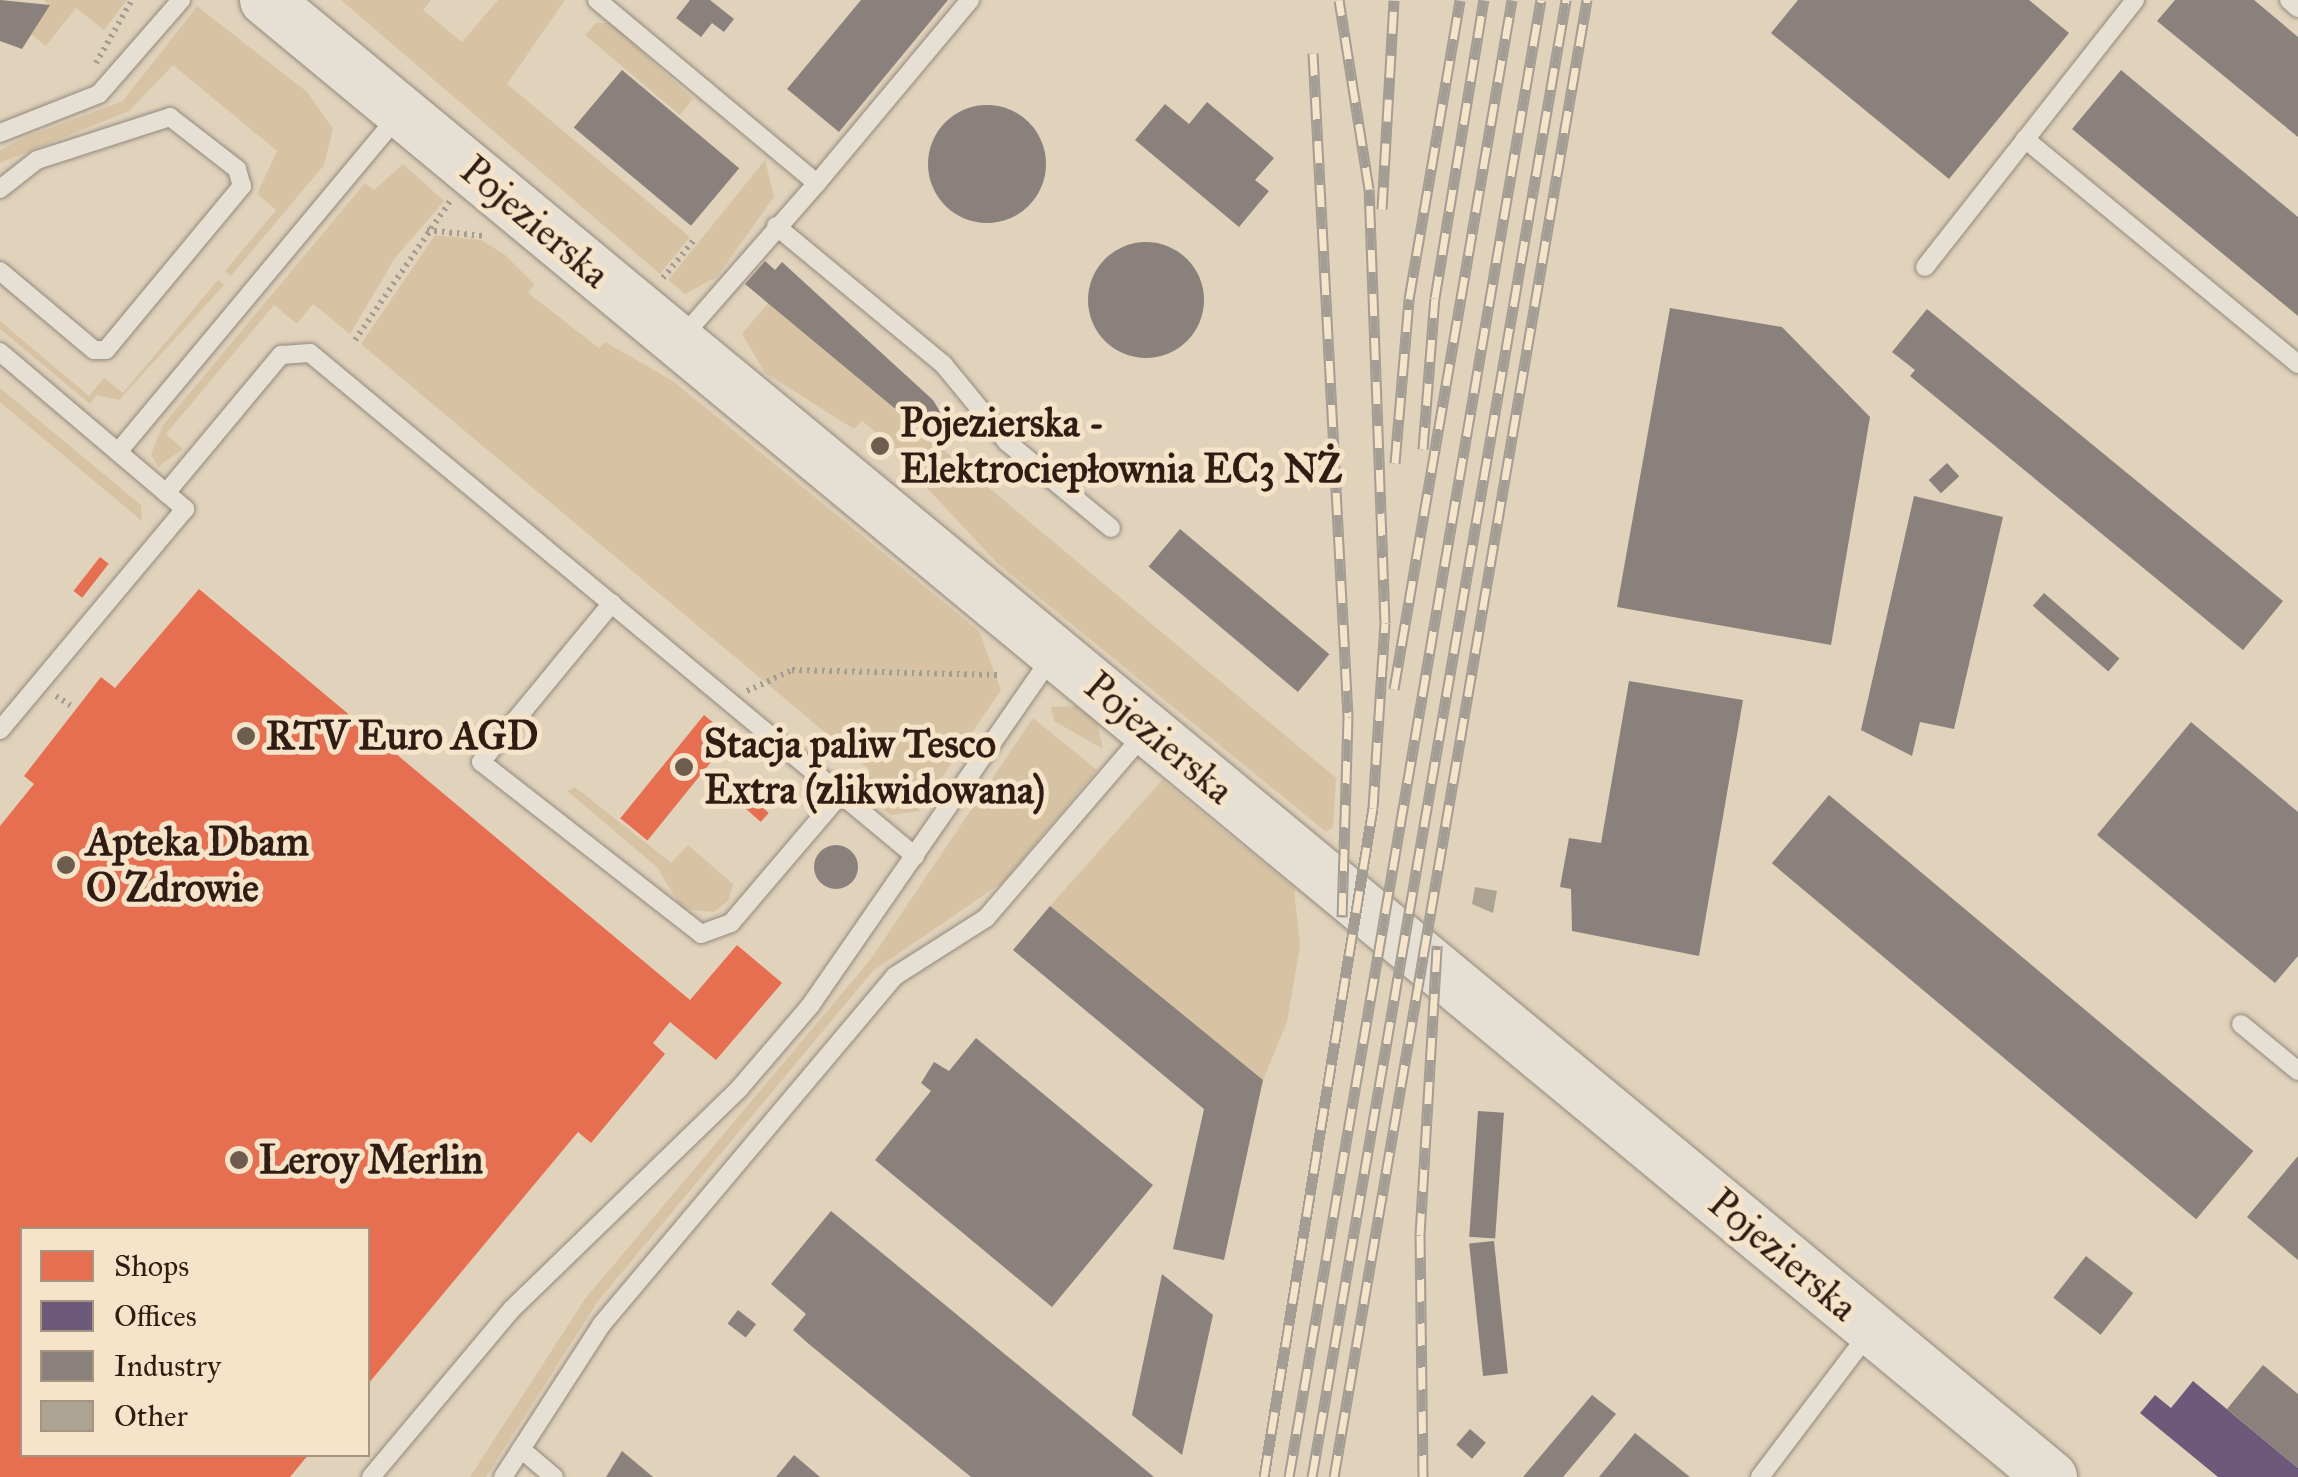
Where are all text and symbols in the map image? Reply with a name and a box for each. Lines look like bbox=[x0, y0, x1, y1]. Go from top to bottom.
street label: Pojezierska bbox=[451, 146, 619, 298]
place label: Pojezierska - Elektrociepłownia EC3 NŻ bbox=[900, 399, 1343, 493]
marker: Pojezierska - Elektrociepłownia EC3 NŻ bbox=[869, 435, 891, 457]
street label: Pojezierska bbox=[1075, 662, 1243, 814]
place label: RTV Euro AGD bbox=[266, 712, 538, 760]
place label: Stacja paliw Tesco Extra (zlikwidowana) bbox=[704, 720, 1045, 814]
marker: RTV Euro AGD bbox=[235, 725, 257, 747]
marker: Stacja paliw Tesco Extra (zlikwidowana) bbox=[673, 756, 695, 778]
place label: Apteka Dbam O Zdrowie bbox=[86, 818, 309, 912]
marker: Apteka Dbam O Zdrowie bbox=[55, 854, 77, 876]
place label: Leroy Merlin bbox=[259, 1136, 483, 1184]
marker: Leroy Merlin bbox=[228, 1149, 250, 1171]
street label: Pojezierska bbox=[1699, 1179, 1867, 1331]
legend bbox=[20, 1227, 370, 1457]
text: Shops bbox=[114, 1248, 189, 1284]
text: Offices bbox=[114, 1298, 197, 1334]
text: Industry bbox=[114, 1348, 221, 1384]
text: Other bbox=[114, 1398, 188, 1434]

